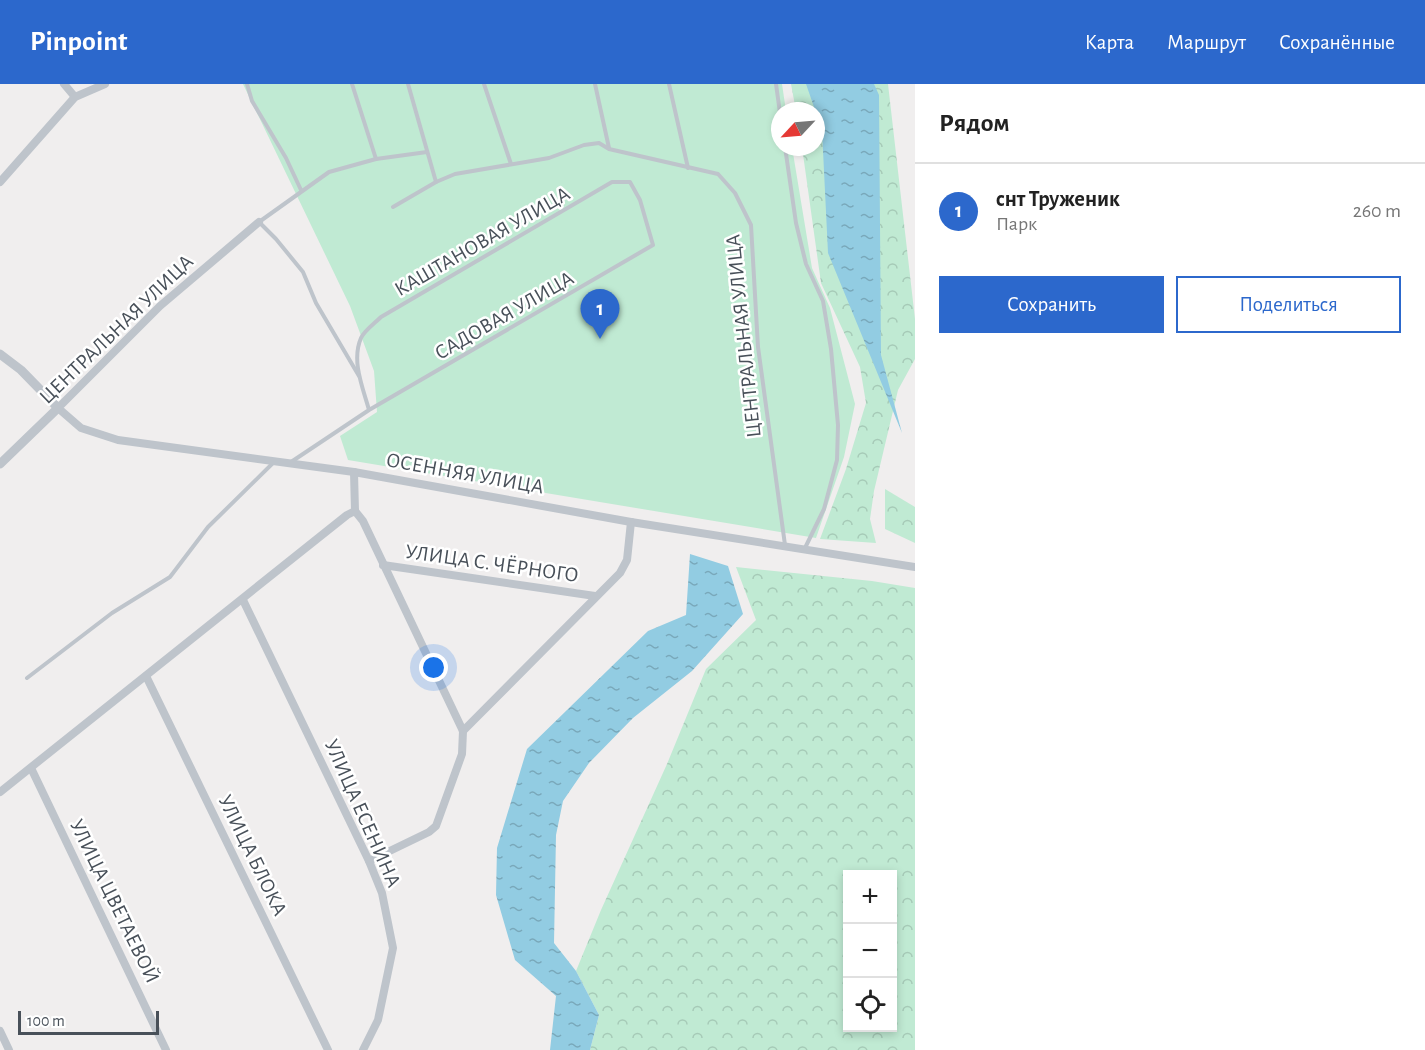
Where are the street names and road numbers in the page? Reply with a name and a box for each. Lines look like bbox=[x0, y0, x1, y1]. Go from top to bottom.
street label: КАШТАНОВАЯ УЛИЦА bbox=[391, 183, 573, 300]
street label: ЦЕНТРАЛЬНАЯ УЛИЦА bbox=[722, 233, 765, 439]
street label: ЦЕНТРАЛЬНАЯ УЛИЦА bbox=[36, 251, 197, 408]
street label: САДОВАЯ УЛИЦА bbox=[431, 267, 577, 364]
street label: ОСЕННЯЯ УЛИЦА bbox=[384, 449, 545, 498]
street label: УЛИЦА С. ЧЁРНОГО bbox=[404, 540, 580, 586]
street label: УЛИЦА ЕСЕНИНА bbox=[321, 736, 405, 890]
street label: УЛИЦА БЛОКА bbox=[214, 792, 291, 919]
street label: УЛИЦА ЦВЕТАЕВОЙ bbox=[66, 816, 164, 986]

